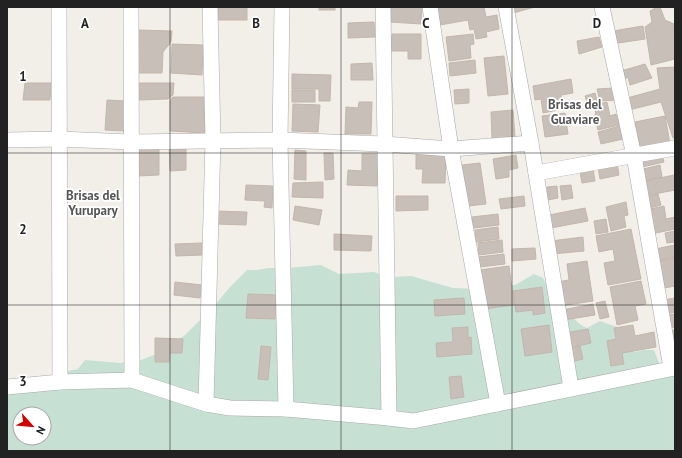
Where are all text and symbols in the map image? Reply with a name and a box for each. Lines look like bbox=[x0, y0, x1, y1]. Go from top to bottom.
text: A bbox=[81, 15, 89, 32]
text: B bbox=[252, 15, 260, 32]
text: C bbox=[422, 15, 430, 32]
text: D bbox=[593, 15, 601, 32]
text: 1 bbox=[19, 68, 27, 85]
district label: Brisas del Guaviare bbox=[548, 96, 602, 128]
district label: Brisas del Yurupary bbox=[66, 187, 120, 219]
text: 2 bbox=[19, 221, 27, 238]
text: 3 bbox=[19, 373, 27, 390]
north arrow bbox=[12, 406, 52, 446]
text: N bbox=[33, 424, 49, 437]

